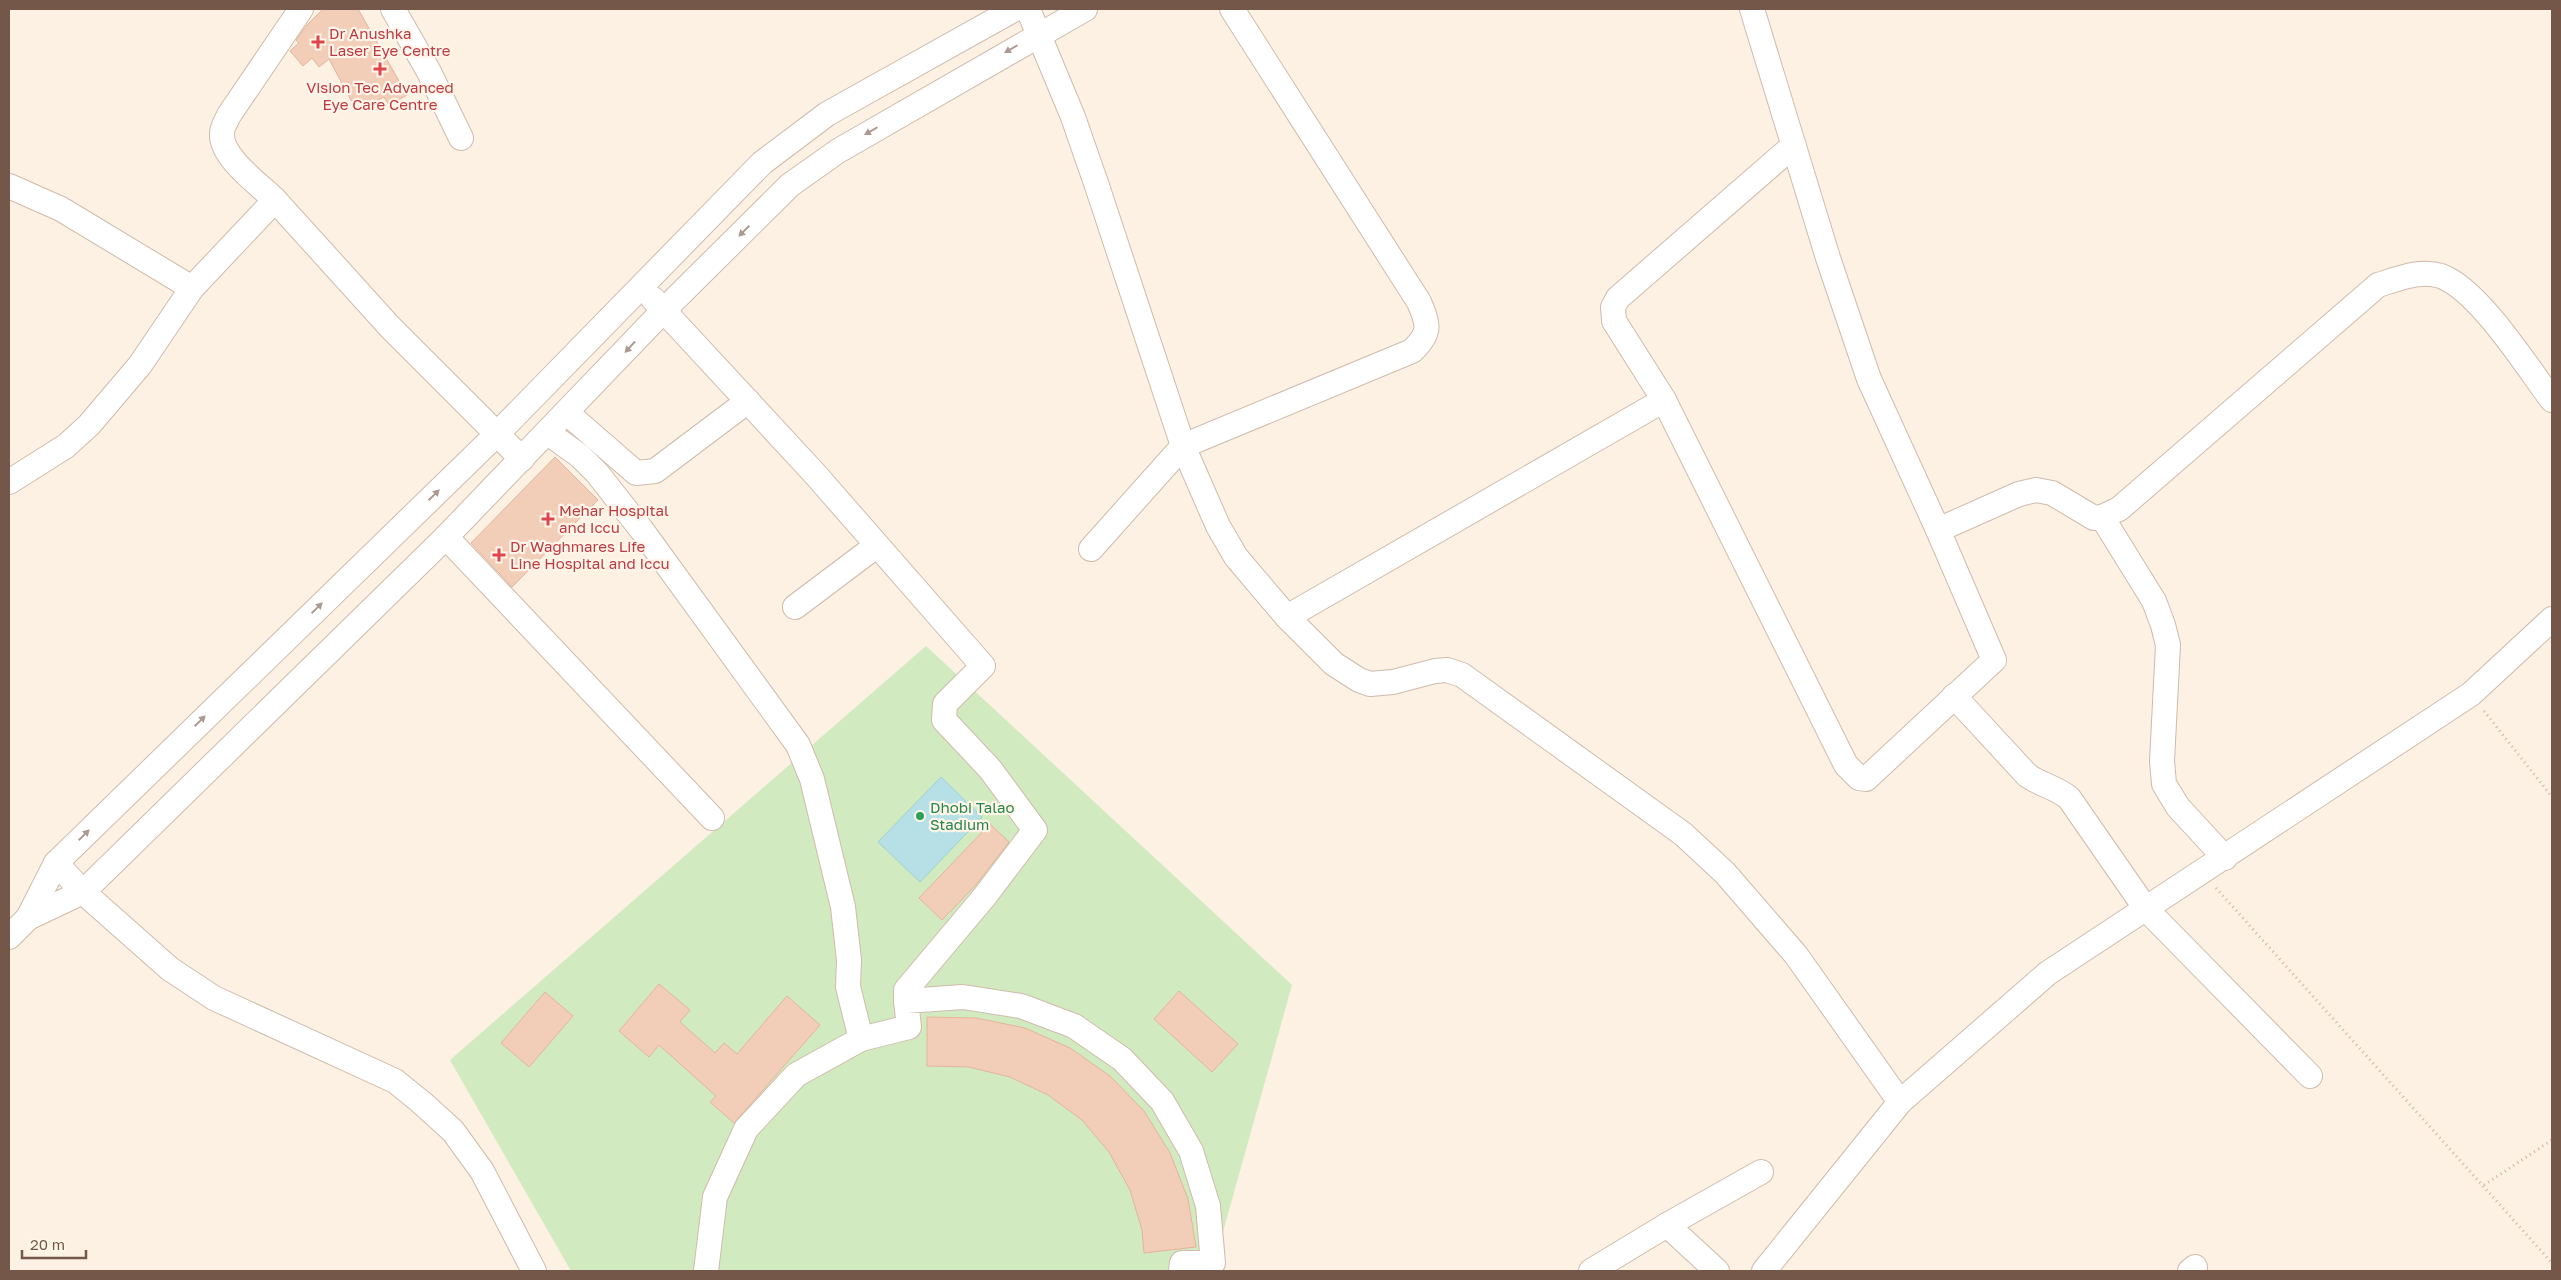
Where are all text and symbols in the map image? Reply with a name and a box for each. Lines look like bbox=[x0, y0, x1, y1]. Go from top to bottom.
place label: Dr Anushka Laser Eye Centre bbox=[329, 24, 451, 59]
marker: Dr Anushka Laser Eye Centre bbox=[311, 35, 325, 49]
one-way arrow bbox=[1005, 45, 1018, 54]
marker: Vision Tec Advanced Eye Care Centre bbox=[373, 62, 387, 76]
place label: Vision Tec Advanced Eye Care Centre bbox=[306, 78, 454, 113]
one-way arrow bbox=[865, 127, 878, 136]
one-way arrow bbox=[738, 225, 750, 237]
one-way arrow bbox=[624, 340, 636, 352]
one-way arrow bbox=[427, 489, 439, 501]
place label: Mehar Hospital and Iccu bbox=[559, 501, 669, 536]
marker: Mehar Hospital and Iccu bbox=[541, 512, 555, 526]
place label: Dr Waghmares Life Line Hospital and Iccu bbox=[510, 537, 670, 572]
marker: Dr Waghmares Life Line Hospital and Iccu bbox=[492, 548, 506, 562]
one-way arrow bbox=[311, 603, 323, 615]
one-way arrow bbox=[194, 716, 206, 728]
place label: Dhobi Talao Stadium bbox=[930, 798, 1014, 833]
marker: Dhobi Talao Stadium bbox=[914, 810, 926, 822]
one-way arrow bbox=[78, 829, 90, 841]
scale bar bbox=[22, 1228, 86, 1260]
text: 20 m bbox=[30, 1235, 65, 1253]

